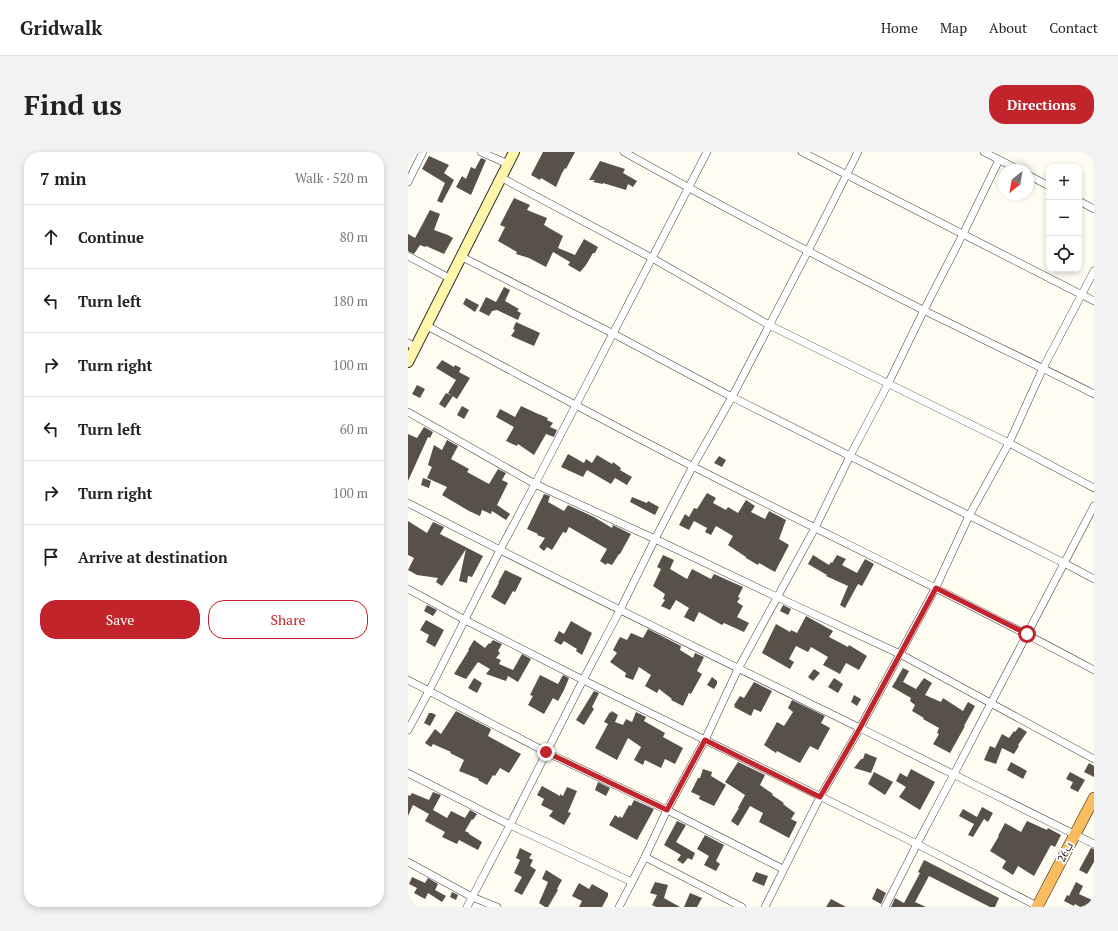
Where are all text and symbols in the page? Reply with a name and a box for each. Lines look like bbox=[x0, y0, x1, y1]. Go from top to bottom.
text: Gridwalk bbox=[20, 15, 102, 40]
text: Home bbox=[881, 18, 918, 37]
text: Map bbox=[940, 18, 967, 37]
text: About bbox=[989, 18, 1027, 37]
text: Contact bbox=[1049, 18, 1098, 37]
button: Directions bbox=[989, 85, 1094, 124]
text: Find us bbox=[24, 86, 122, 123]
north arrow bbox=[998, 164, 1034, 200]
map controls bbox=[1046, 164, 1082, 272]
button: + bbox=[1046, 164, 1082, 200]
text: 7 min bbox=[40, 167, 87, 190]
text: Walk · 520 m bbox=[295, 169, 368, 187]
button: − bbox=[1046, 200, 1082, 236]
icon: ahead bbox=[40, 226, 62, 248]
text: Continue bbox=[78, 227, 144, 247]
text: 80 m bbox=[340, 228, 368, 246]
button: locate bbox=[1046, 236, 1082, 272]
icon: left bbox=[40, 290, 62, 312]
text: Turn left bbox=[78, 291, 142, 311]
text: 180 m bbox=[333, 292, 368, 310]
icon: right bbox=[40, 354, 62, 376]
text: Turn right bbox=[78, 355, 153, 375]
text: 100 m bbox=[333, 356, 368, 374]
icon: left bbox=[40, 418, 62, 440]
text: Turn left bbox=[78, 419, 142, 439]
text: 60 m bbox=[340, 420, 368, 438]
icon: right bbox=[40, 482, 62, 504]
text: Turn right bbox=[78, 483, 153, 503]
text: 100 m bbox=[333, 484, 368, 502]
icon: arrive bbox=[40, 546, 62, 568]
text: Arrive at destination bbox=[78, 547, 228, 567]
button: Save bbox=[40, 600, 200, 639]
button: Share bbox=[208, 600, 368, 639]
route start bbox=[1018, 625, 1036, 643]
route end bbox=[537, 743, 555, 761]
street label: 26ب bbox=[1054, 840, 1076, 864]

